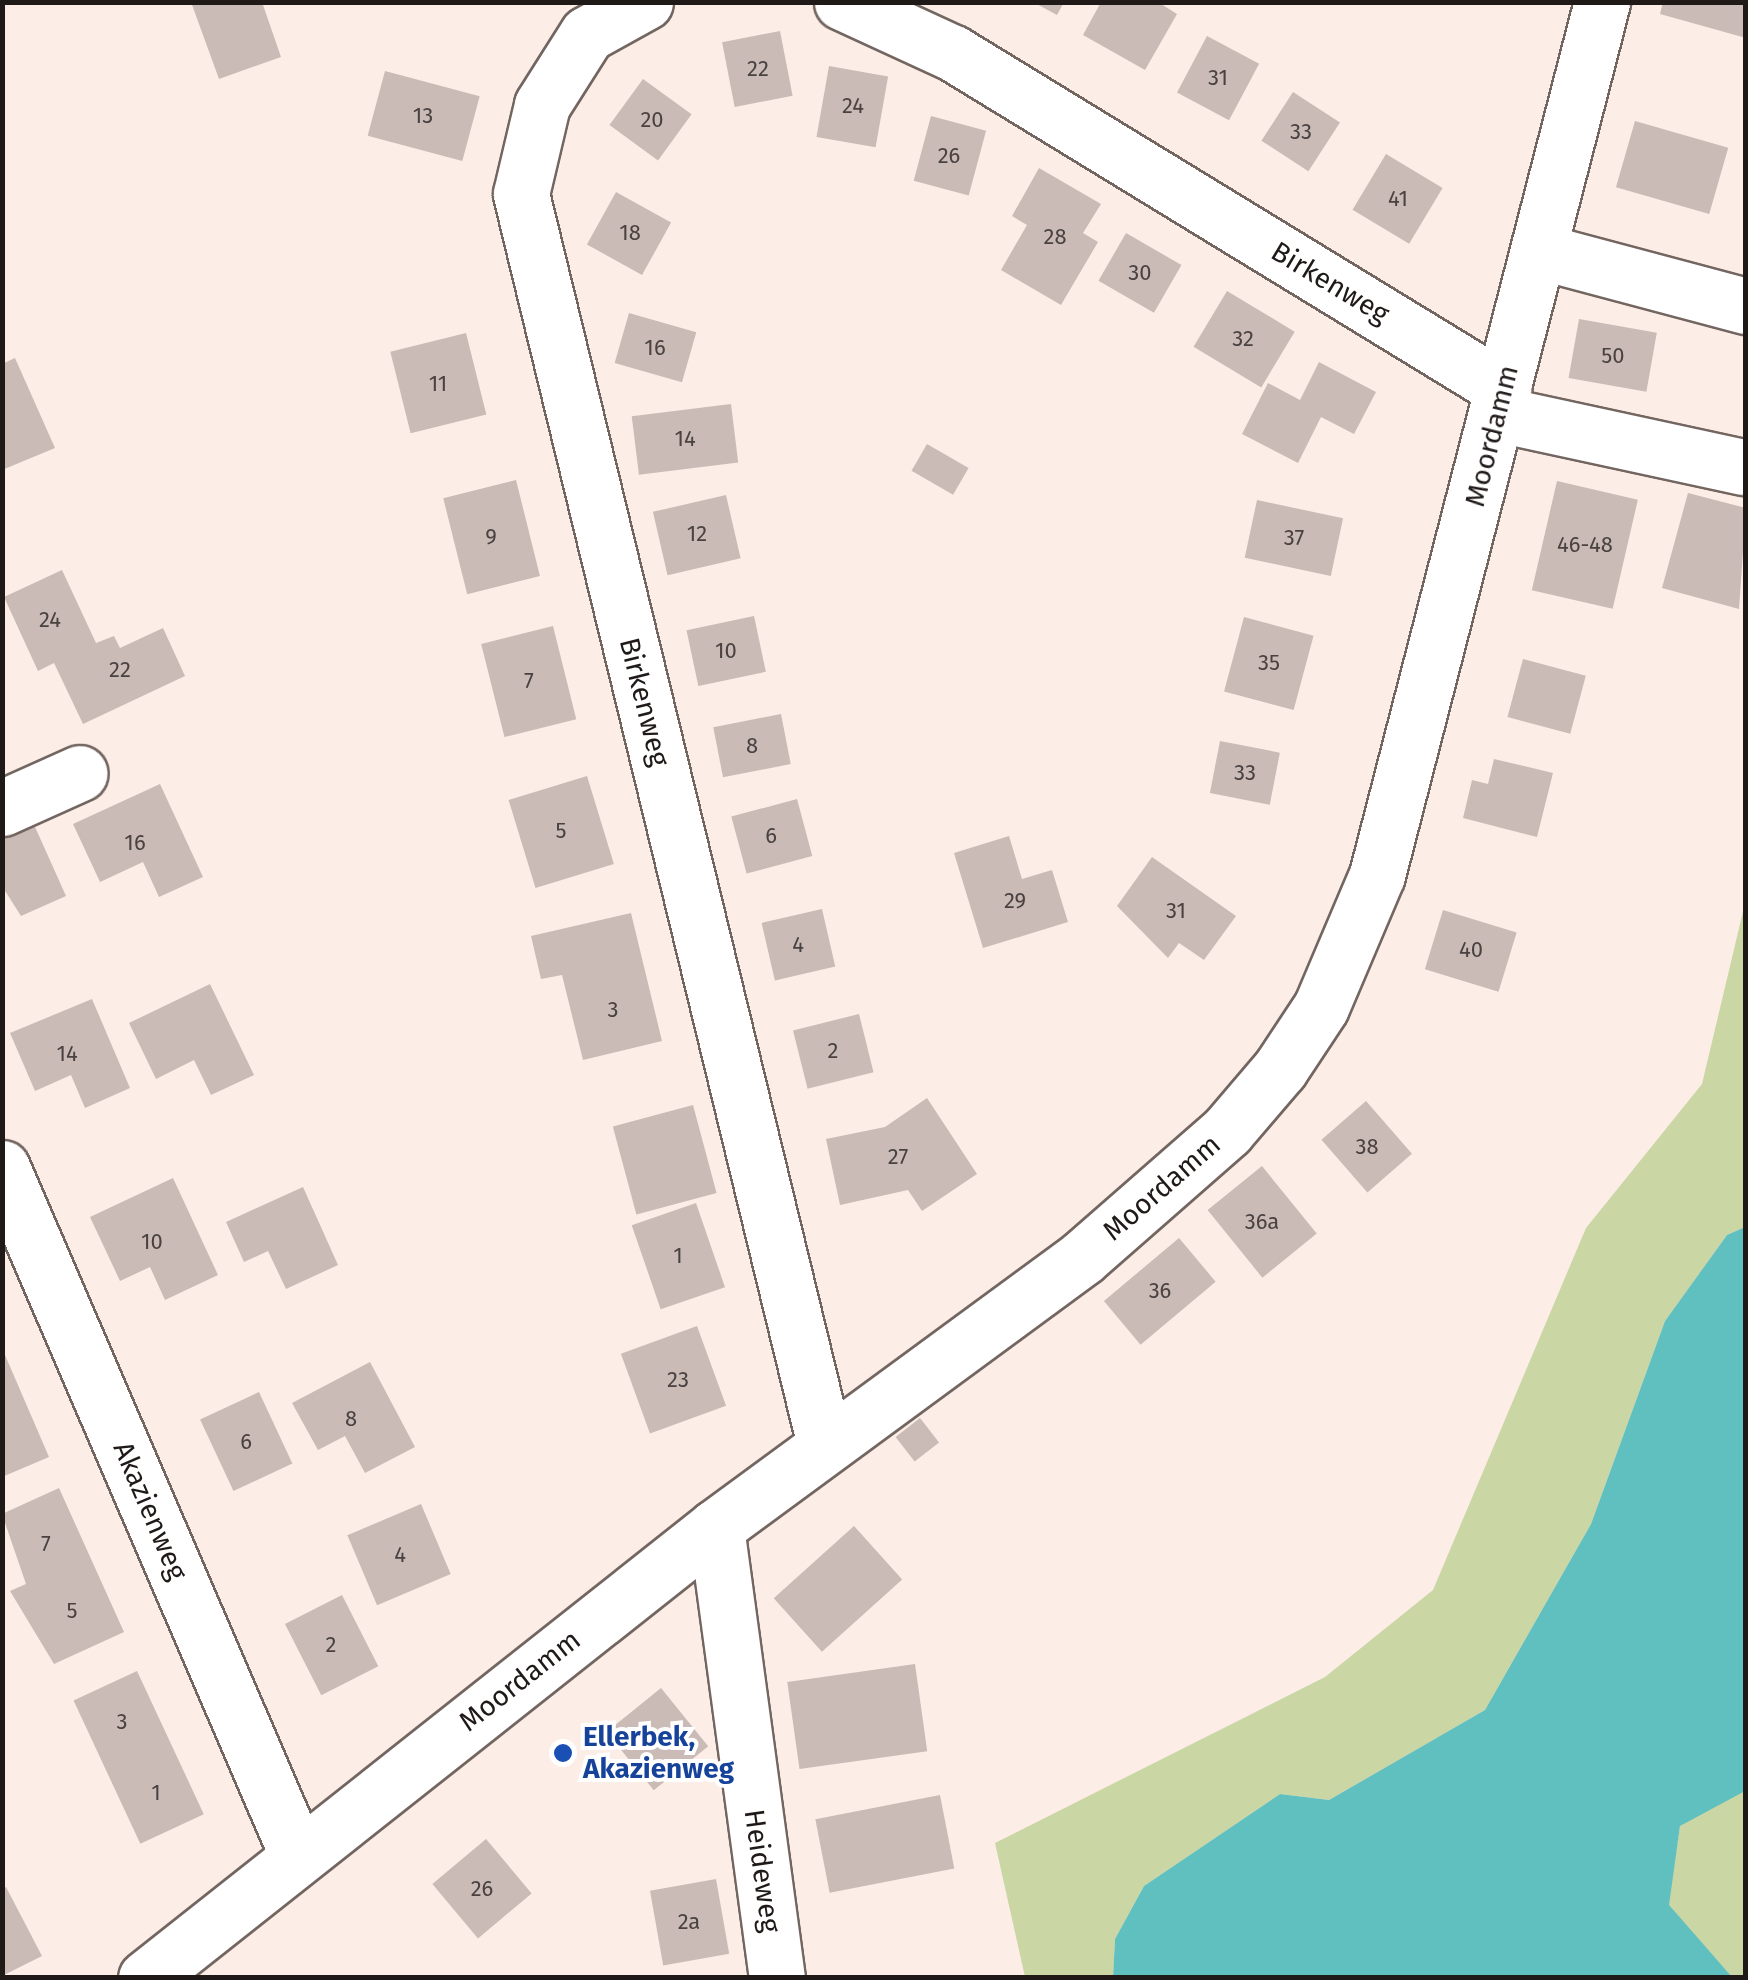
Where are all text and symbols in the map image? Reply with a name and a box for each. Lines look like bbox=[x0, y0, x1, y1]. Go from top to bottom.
house number: 22 bbox=[747, 56, 769, 82]
house number: 31 bbox=[1208, 65, 1228, 91]
house number: 24 bbox=[842, 93, 864, 119]
house number: 13 bbox=[413, 103, 433, 129]
house number: 20 bbox=[640, 107, 664, 133]
house number: 33 bbox=[1290, 119, 1312, 145]
house number: 26 bbox=[938, 143, 960, 169]
house number: 41 bbox=[1388, 186, 1408, 212]
house number: 18 bbox=[619, 220, 641, 246]
house number: 28 bbox=[1043, 224, 1067, 250]
street label: Birkenweg bbox=[1265, 235, 1395, 331]
house number: 30 bbox=[1128, 260, 1152, 286]
house number: 32 bbox=[1232, 326, 1254, 352]
house number: 16 bbox=[644, 335, 666, 361]
house number: 50 bbox=[1601, 343, 1625, 369]
street label: Moordamm bbox=[1458, 362, 1526, 510]
house number: 11 bbox=[429, 371, 447, 397]
house number: 14 bbox=[674, 426, 696, 452]
house number: 12 bbox=[687, 521, 707, 547]
house number: 9 bbox=[485, 524, 497, 550]
house number: 37 bbox=[1284, 525, 1304, 551]
house number: 46-48 bbox=[1557, 532, 1613, 558]
house number: 24 bbox=[39, 607, 61, 633]
street label: Birkenweg bbox=[612, 634, 676, 770]
house number: 10 bbox=[715, 638, 737, 664]
house number: 35 bbox=[1258, 650, 1280, 676]
house number: 22 bbox=[109, 657, 131, 683]
house number: 7 bbox=[524, 668, 534, 694]
house number: 8 bbox=[746, 733, 758, 759]
house number: 33 bbox=[1234, 760, 1256, 786]
house number: 5 bbox=[555, 818, 567, 844]
house number: 6 bbox=[765, 823, 777, 849]
house number: 16 bbox=[124, 830, 146, 856]
house number: 29 bbox=[1004, 888, 1026, 914]
house number: 31 bbox=[1166, 898, 1186, 924]
house number: 4 bbox=[792, 932, 804, 958]
house number: 40 bbox=[1459, 937, 1483, 963]
house number: 3 bbox=[608, 997, 618, 1023]
house number: 2 bbox=[828, 1038, 838, 1064]
house number: 14 bbox=[56, 1041, 78, 1067]
street label: Moordamm bbox=[1096, 1128, 1228, 1248]
house number: 38 bbox=[1355, 1134, 1379, 1160]
house number: 27 bbox=[888, 1144, 908, 1170]
house number: 36a bbox=[1245, 1209, 1279, 1235]
house number: 10 bbox=[141, 1229, 163, 1255]
house number: 1 bbox=[673, 1243, 683, 1269]
house number: 36 bbox=[1149, 1278, 1171, 1304]
house number: 23 bbox=[667, 1367, 689, 1393]
house number: 8 bbox=[345, 1406, 357, 1432]
house number: 6 bbox=[240, 1429, 252, 1455]
street label: Akazienweg bbox=[106, 1437, 194, 1585]
house number: 7 bbox=[41, 1531, 51, 1557]
house number: 4 bbox=[394, 1542, 406, 1568]
house number: 5 bbox=[66, 1598, 78, 1624]
street label: Moordamm bbox=[453, 1623, 587, 1739]
house number: 2 bbox=[326, 1632, 336, 1658]
house number: 3 bbox=[117, 1709, 127, 1735]
place label: Ellerbek, Akazienweg bbox=[583, 1720, 734, 1786]
marker: Ellerbek, Akazienweg bbox=[552, 1742, 574, 1764]
house number: 1 bbox=[151, 1780, 161, 1806]
street label: Heideweg bbox=[737, 1807, 787, 1935]
house number: 26 bbox=[471, 1876, 493, 1902]
house number: 2a bbox=[678, 1909, 700, 1935]

